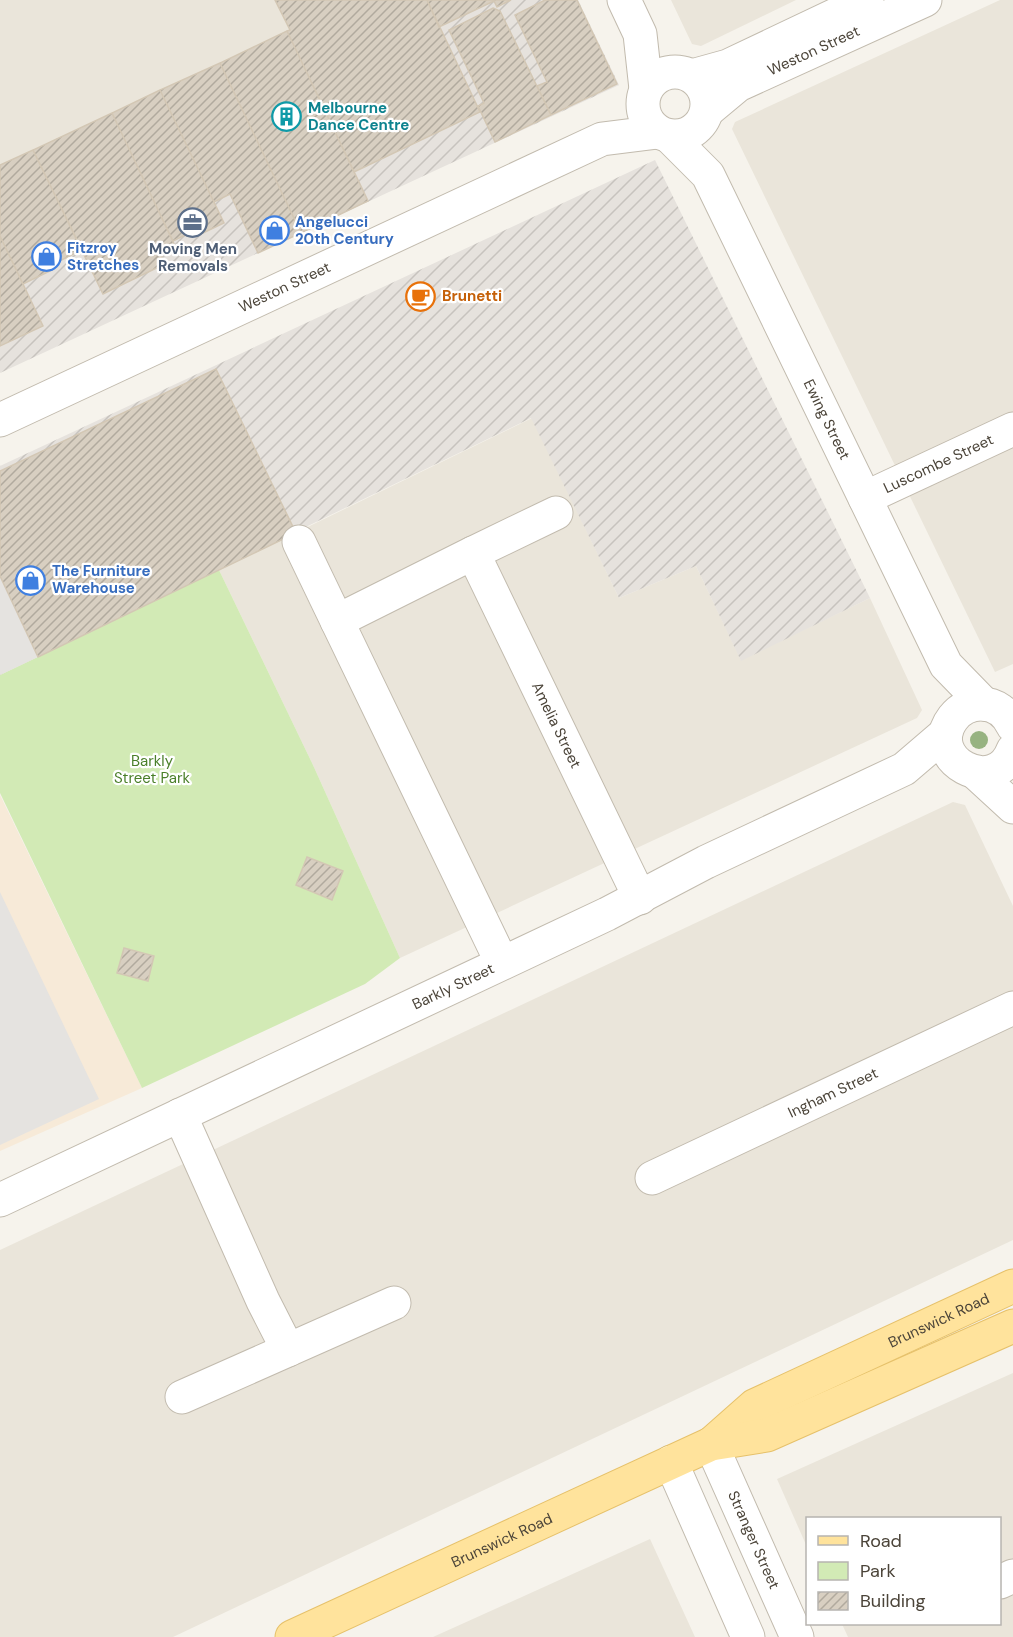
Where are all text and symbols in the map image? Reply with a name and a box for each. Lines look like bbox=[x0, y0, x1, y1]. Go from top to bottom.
street label: Weston Street bbox=[764, 21, 863, 80]
place label: Melbourne Dance Centre bbox=[308, 98, 409, 135]
building icon: Melbourne Dance Centre bbox=[271, 101, 303, 133]
office icon: Moving Men Removals bbox=[177, 206, 209, 238]
place label: Angelucci 20th Century bbox=[295, 212, 394, 249]
shop icon: Angelucci 20th Century bbox=[258, 215, 290, 247]
place label: Fitzroy Stretches bbox=[67, 238, 139, 275]
place label: Moving Men Removals bbox=[149, 239, 237, 276]
shop icon: Fitzroy Stretches bbox=[30, 241, 62, 273]
street label: Weston Street bbox=[235, 257, 334, 317]
cafe icon: Brunetti bbox=[405, 280, 437, 312]
place label: Brunetti bbox=[442, 286, 502, 306]
street label: Ewing Street bbox=[799, 376, 855, 463]
street label: Luscombe Street bbox=[880, 429, 997, 498]
place label: The Furniture Warehouse bbox=[52, 561, 151, 598]
shop icon: The Furniture Warehouse bbox=[15, 564, 47, 596]
street label: Amelia Street bbox=[527, 679, 586, 772]
park label: Barkly Street Park bbox=[114, 751, 190, 788]
street label: Barkly Street bbox=[409, 958, 498, 1014]
street label: Ingham Street bbox=[785, 1063, 881, 1123]
street label: Brunswick Road bbox=[885, 1288, 993, 1352]
street label: Stranger Street bbox=[723, 1488, 784, 1592]
street label: Brunswick Road bbox=[448, 1508, 556, 1572]
legend bbox=[806, 1517, 1001, 1625]
text: Road bbox=[860, 1529, 902, 1553]
text: Park bbox=[860, 1559, 896, 1583]
text: Building bbox=[860, 1589, 925, 1613]

